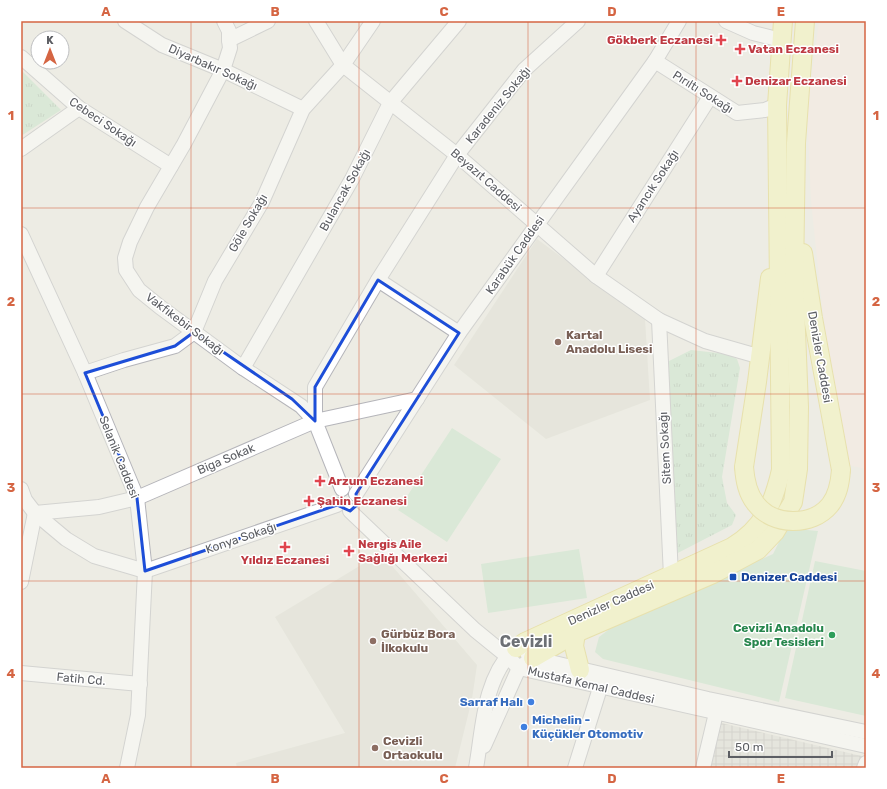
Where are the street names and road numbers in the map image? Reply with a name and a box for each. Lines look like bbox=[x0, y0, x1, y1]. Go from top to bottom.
street label: Diyarbakır Sokağı bbox=[166, 41, 260, 93]
street label: Karadeniz Sokağı bbox=[463, 64, 533, 146]
street label: Pırıltı Sokağı bbox=[670, 68, 736, 116]
street label: Cebeci Sokağı bbox=[67, 94, 139, 150]
street label: Beyazıt Caddesi bbox=[448, 146, 524, 214]
street label: Bulancak Sokağı bbox=[317, 147, 373, 233]
street label: Ayancık Sokağı bbox=[624, 147, 682, 225]
street label: Göle Sokağı bbox=[226, 191, 270, 255]
street label: Karabük Caddesi bbox=[483, 213, 547, 297]
street label: Vakfıkebir Sokağı bbox=[143, 290, 227, 358]
street label: Denizler Caddesi bbox=[805, 310, 835, 404]
street label: Sitem Sokağı bbox=[656, 411, 674, 485]
street label: Selanik Caddesi bbox=[96, 414, 142, 500]
street label: Biga Sokak bbox=[195, 440, 257, 477]
street label: Konya Sokağı bbox=[204, 519, 278, 557]
street label: Denizler Caddesi bbox=[566, 578, 656, 628]
street label: Mustafa Kemal Caddesi bbox=[526, 664, 656, 706]
street label: Fatih Cd. bbox=[56, 670, 106, 688]

